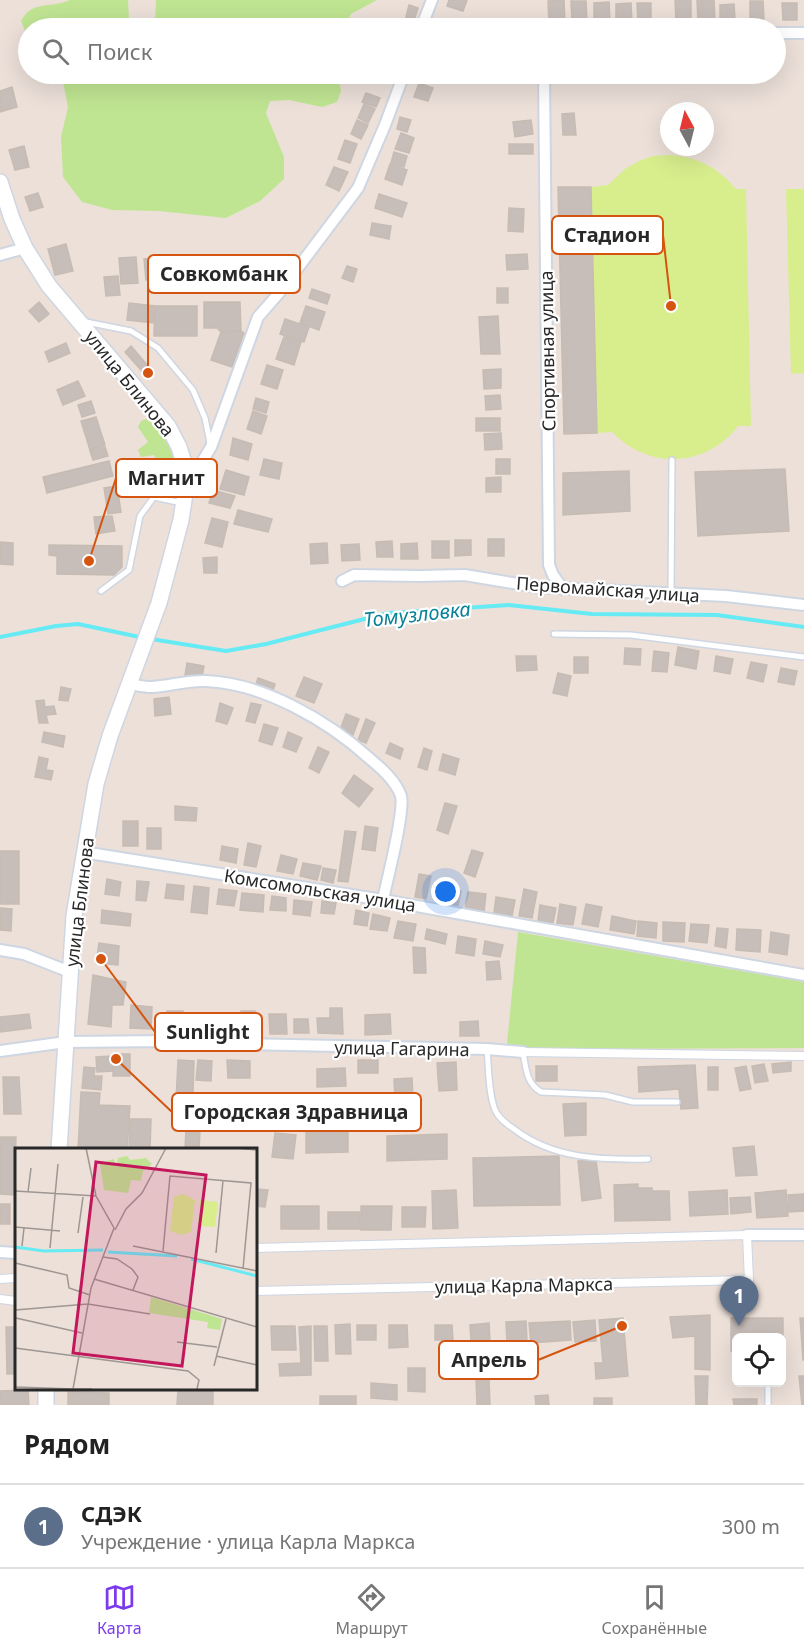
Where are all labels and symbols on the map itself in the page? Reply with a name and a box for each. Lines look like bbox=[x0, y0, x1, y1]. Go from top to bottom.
north arrow bbox=[660, 102, 714, 156]
callout: Стадион bbox=[552, 216, 663, 254]
text: Стадион bbox=[564, 221, 650, 248]
callout: Совкомбанк bbox=[148, 255, 300, 293]
text: Совкомбанк bbox=[160, 260, 289, 287]
street label: Спортивная улица bbox=[534, 270, 560, 432]
street label: улица Блинова bbox=[80, 325, 180, 441]
callout: Магнит bbox=[116, 459, 217, 497]
text: Магнит bbox=[128, 464, 204, 491]
street label: Первомайская улица bbox=[515, 571, 701, 607]
water label: Томузловка bbox=[362, 595, 472, 633]
street label: улица Блинова bbox=[59, 836, 99, 968]
street label: Комсомольская улица bbox=[222, 863, 418, 917]
your location bbox=[431, 877, 460, 906]
callout: Sunlight bbox=[155, 1013, 262, 1051]
text: Sunlight bbox=[166, 1018, 250, 1045]
street label: улица Гагарина bbox=[334, 1035, 470, 1061]
callout: Городская Здравница bbox=[172, 1093, 421, 1131]
text: Городская Здравница bbox=[184, 1098, 408, 1125]
inset map bbox=[15, 1148, 256, 1390]
street label: улица Карла Маркса bbox=[435, 1271, 613, 1299]
pin: 1 bbox=[720, 1276, 758, 1326]
callout: Апрель bbox=[439, 1341, 538, 1379]
text: Апрель bbox=[451, 1346, 527, 1373]

